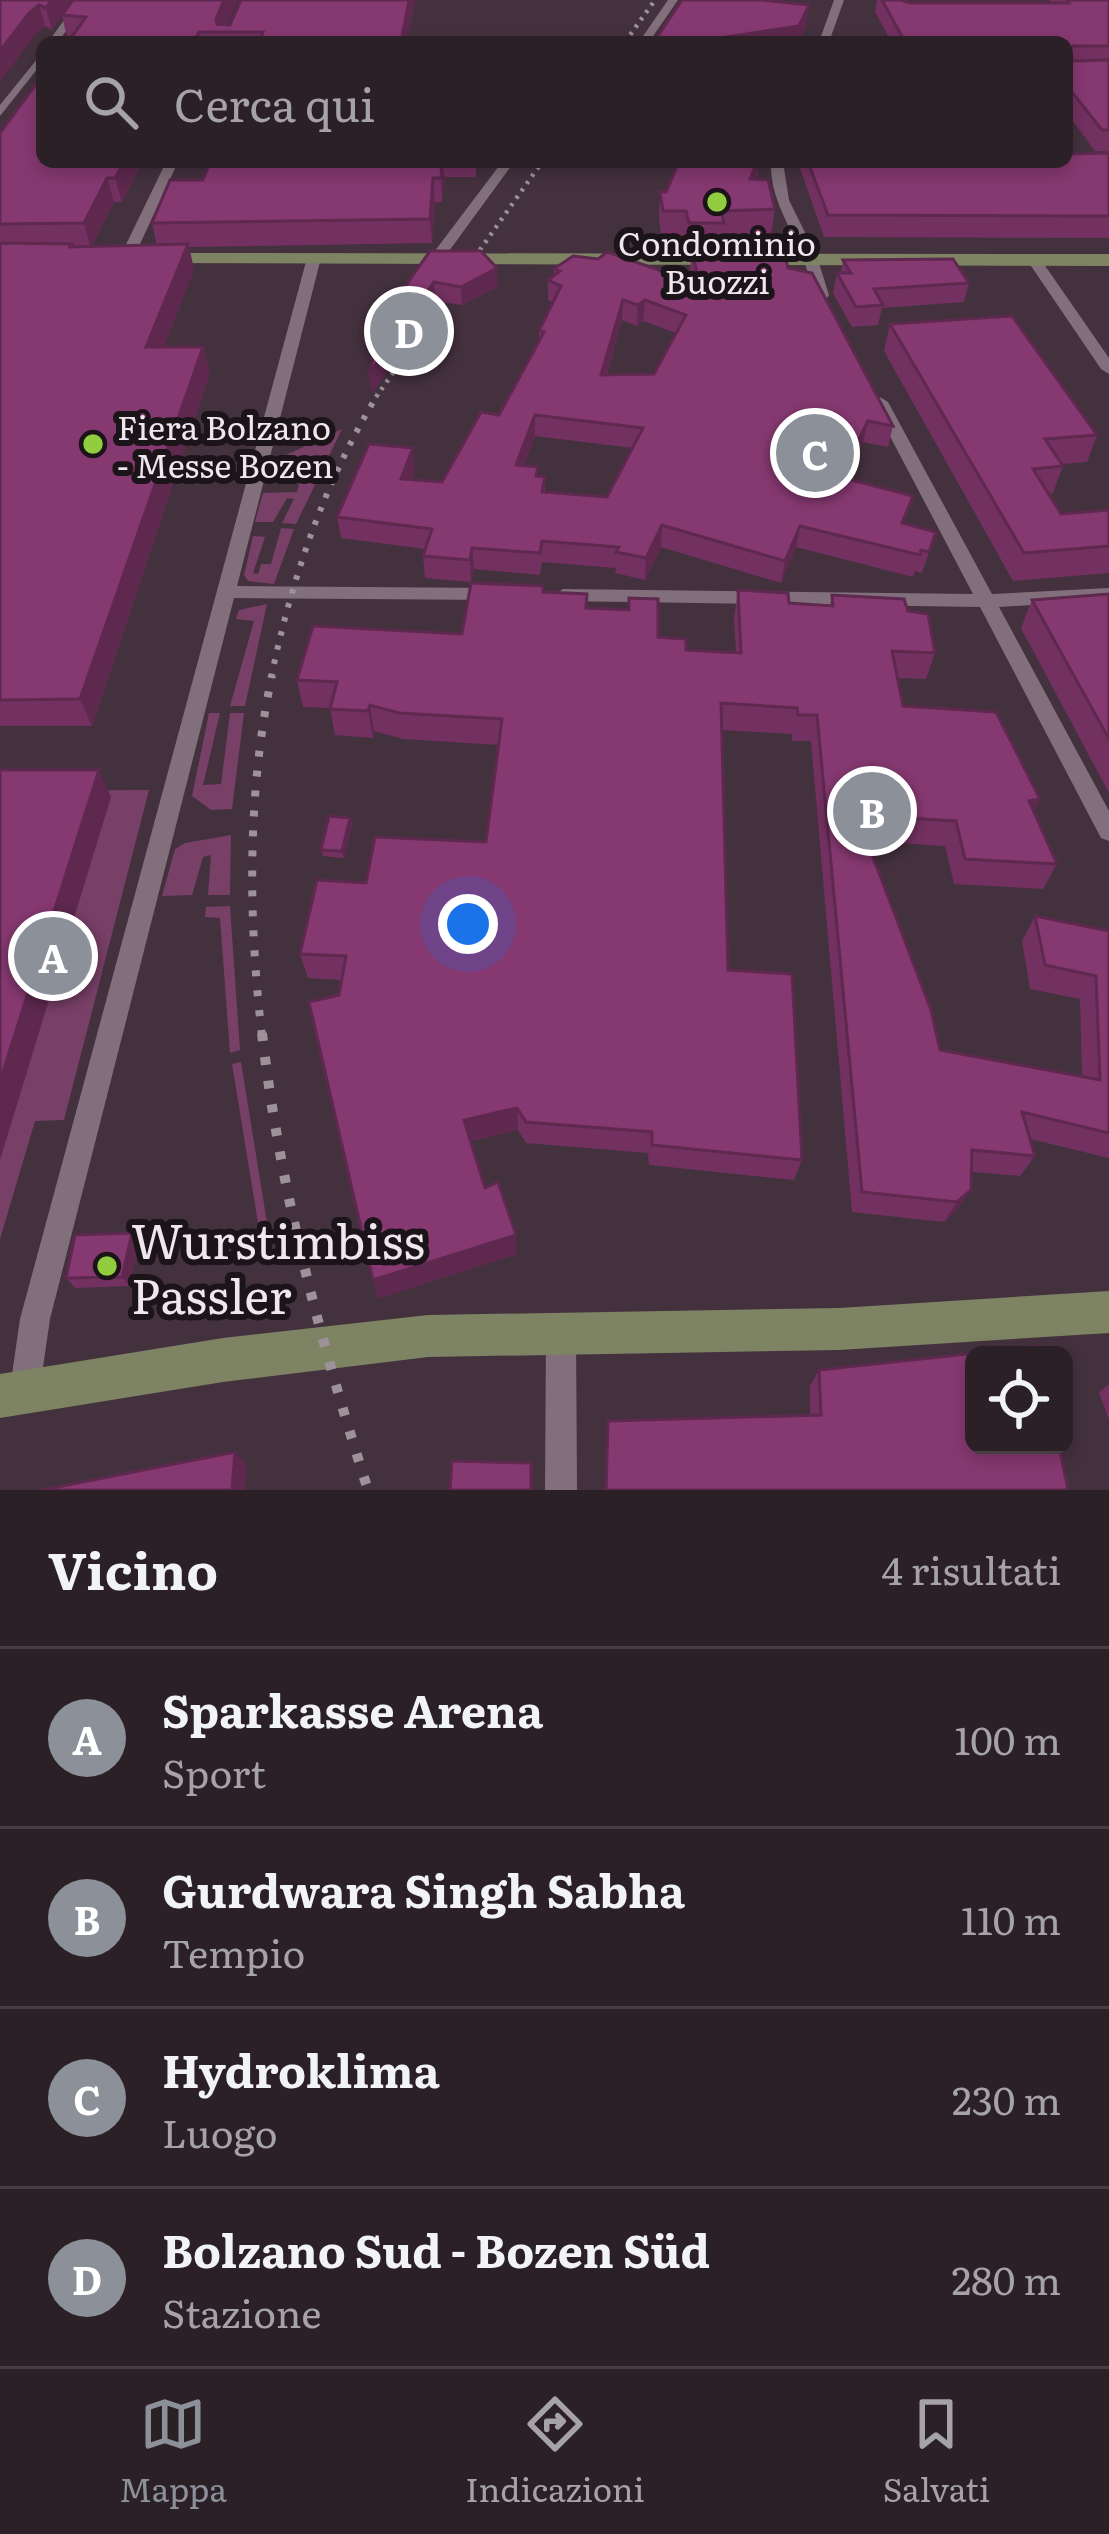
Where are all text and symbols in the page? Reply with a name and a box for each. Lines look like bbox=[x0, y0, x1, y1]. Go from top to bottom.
search box bbox=[36, 36, 1073, 168]
icon: search bbox=[78, 69, 144, 135]
text: Cerca qui bbox=[174, 69, 375, 136]
marker: Condominio Buozzi bbox=[704, 189, 730, 215]
place label: Condominio Buozzi bbox=[618, 217, 816, 304]
pin: D bbox=[370, 286, 448, 376]
place label: Fiera Bolzano - Messe Bozen bbox=[117, 401, 334, 488]
pin: C bbox=[776, 408, 854, 498]
marker: Fiera Bolzano - Messe Bozen bbox=[80, 431, 106, 457]
pin: B bbox=[833, 766, 911, 856]
your location bbox=[438, 894, 498, 954]
pin: A bbox=[14, 911, 92, 1001]
place label: Wurstimbiss Passler bbox=[131, 1203, 425, 1329]
marker: Wurstimbiss Passler bbox=[94, 1253, 120, 1279]
map controls bbox=[965, 1346, 1073, 1454]
button: locate bbox=[965, 1346, 1073, 1454]
text: Vicino bbox=[48, 1530, 218, 1606]
text: 4 risultati bbox=[881, 1539, 1061, 1597]
text: Sparkasse Arena bbox=[162, 1675, 543, 1742]
text: A bbox=[72, 1709, 102, 1767]
text: 100 m bbox=[954, 1709, 1061, 1767]
text: Sport bbox=[162, 1742, 266, 1800]
text: Gurdwara Singh Sabha bbox=[162, 1855, 685, 1922]
text: B bbox=[74, 1889, 100, 1947]
text: 110 m bbox=[961, 1889, 1061, 1947]
text: Tempio bbox=[162, 1922, 305, 1980]
text: Hydroklima bbox=[162, 2035, 440, 2102]
text: C bbox=[73, 2069, 101, 2127]
text: 230 m bbox=[952, 2069, 1061, 2127]
text: Luogo bbox=[162, 2102, 277, 2160]
text: Bolzano Sud - Bozen Süd bbox=[162, 2215, 710, 2282]
text: D bbox=[72, 2249, 102, 2307]
text: 280 m bbox=[952, 2249, 1061, 2307]
text: Stazione bbox=[162, 2282, 322, 2340]
tab: Mappa bbox=[119, 2391, 227, 2512]
tab: Indicazioni bbox=[465, 2391, 645, 2512]
tab: Salvati bbox=[883, 2391, 990, 2512]

